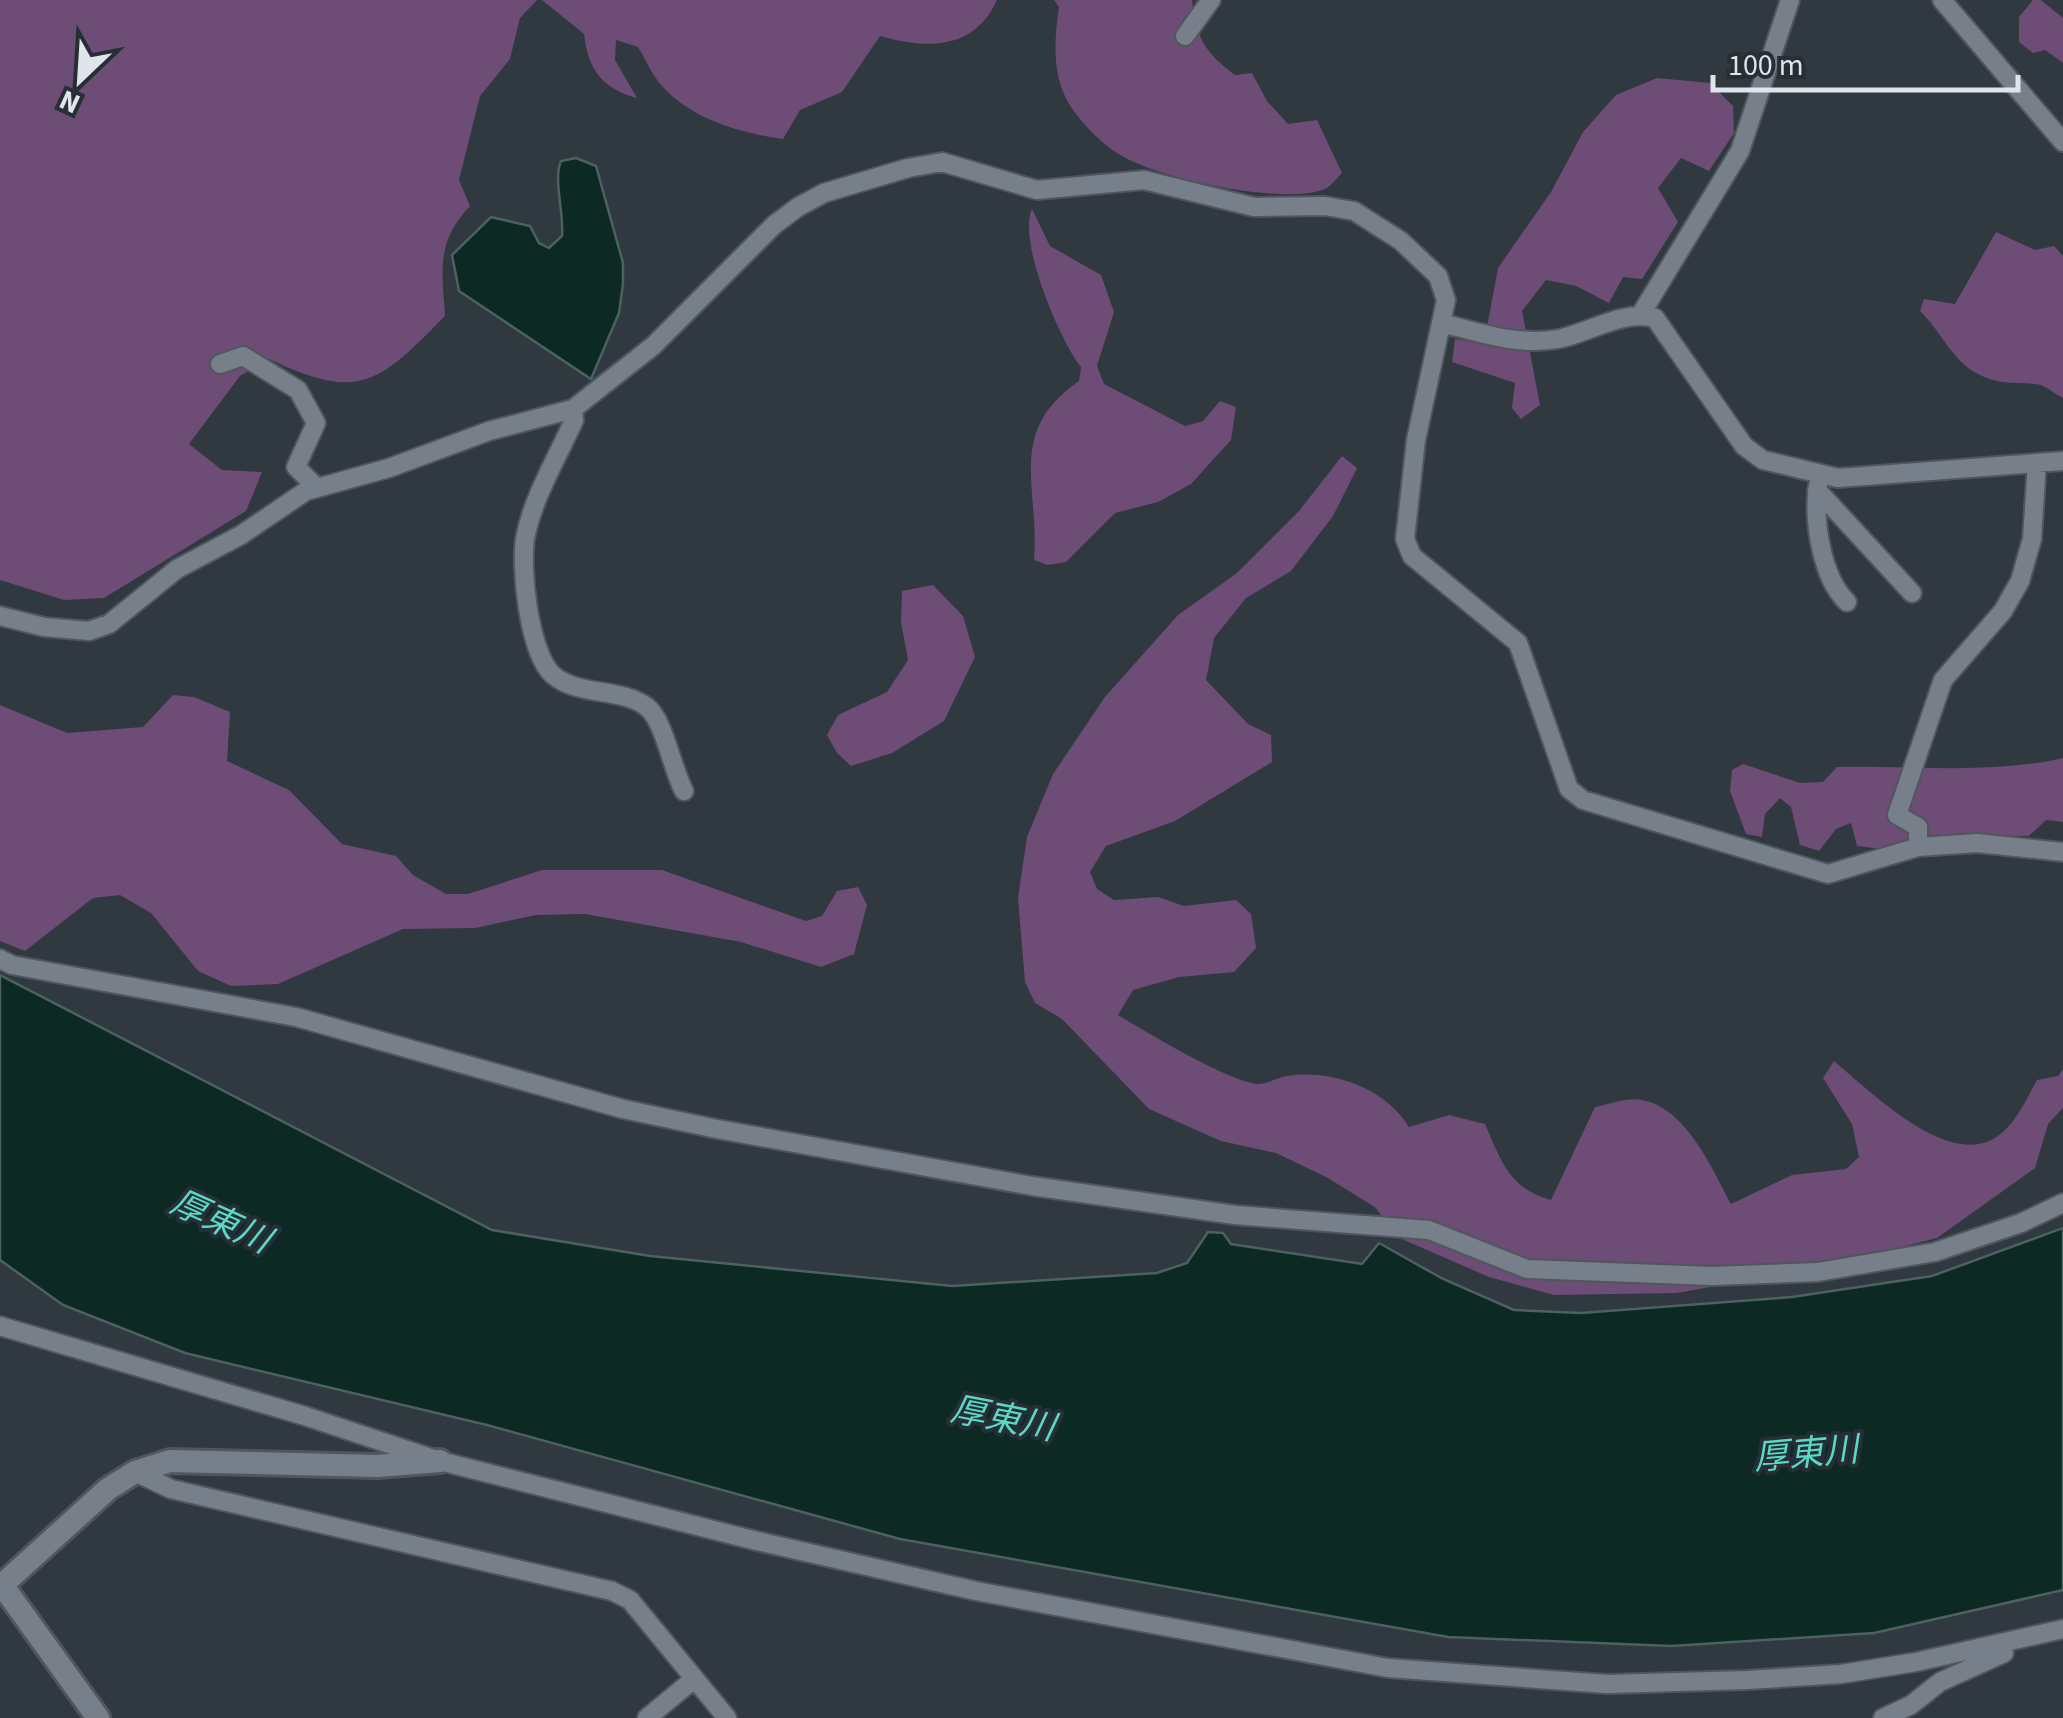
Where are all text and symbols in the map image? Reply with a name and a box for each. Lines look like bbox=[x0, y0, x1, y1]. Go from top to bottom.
north arrow bbox=[30, 30, 130, 130]
scale bar bbox=[1713, 30, 2018, 92]
text: 100 m bbox=[1728, 44, 1804, 87]
text: N bbox=[53, 80, 87, 124]
water label: 厚東川 bbox=[162, 1178, 282, 1268]
water label: 厚東川 bbox=[946, 1384, 1063, 1454]
water label: 厚東川 bbox=[1752, 1424, 1865, 1483]

